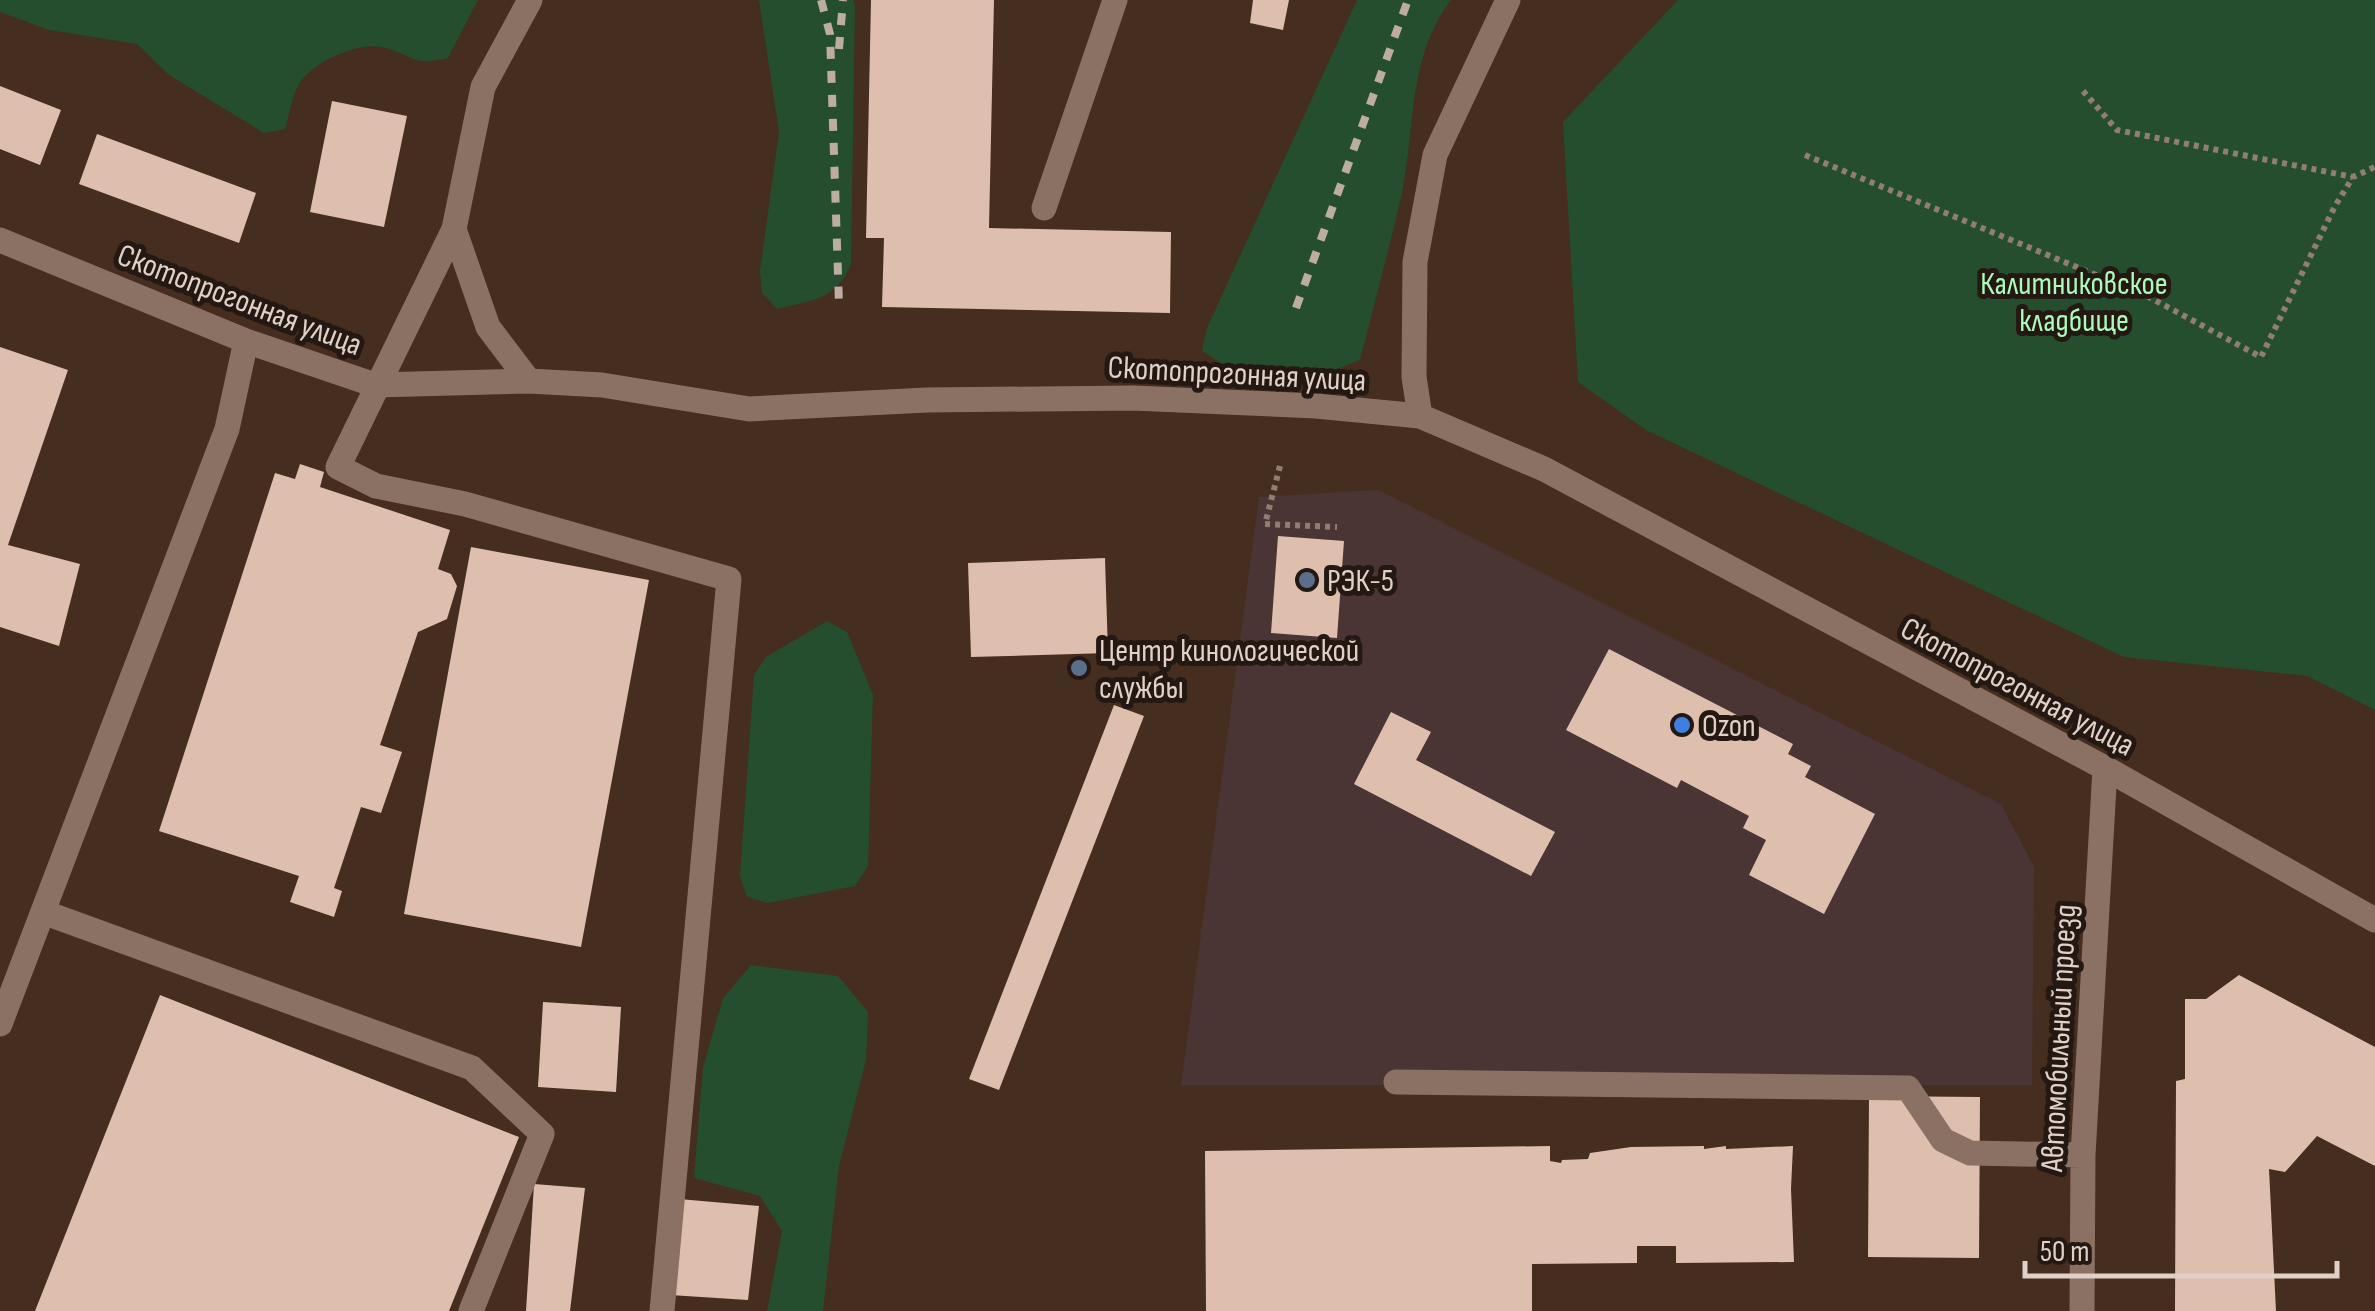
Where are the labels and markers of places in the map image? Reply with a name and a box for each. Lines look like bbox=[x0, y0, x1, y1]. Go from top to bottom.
place label: РЭК-5 bbox=[1327, 562, 1394, 601]
marker: РЭК-5 bbox=[1296, 569, 1318, 591]
place label: Центр кинологической службы bbox=[1099, 632, 1359, 708]
marker: Центр кинологической службы bbox=[1068, 657, 1090, 679]
place label: Ozon bbox=[1702, 707, 1756, 746]
marker: Ozon bbox=[1671, 714, 1693, 736]

